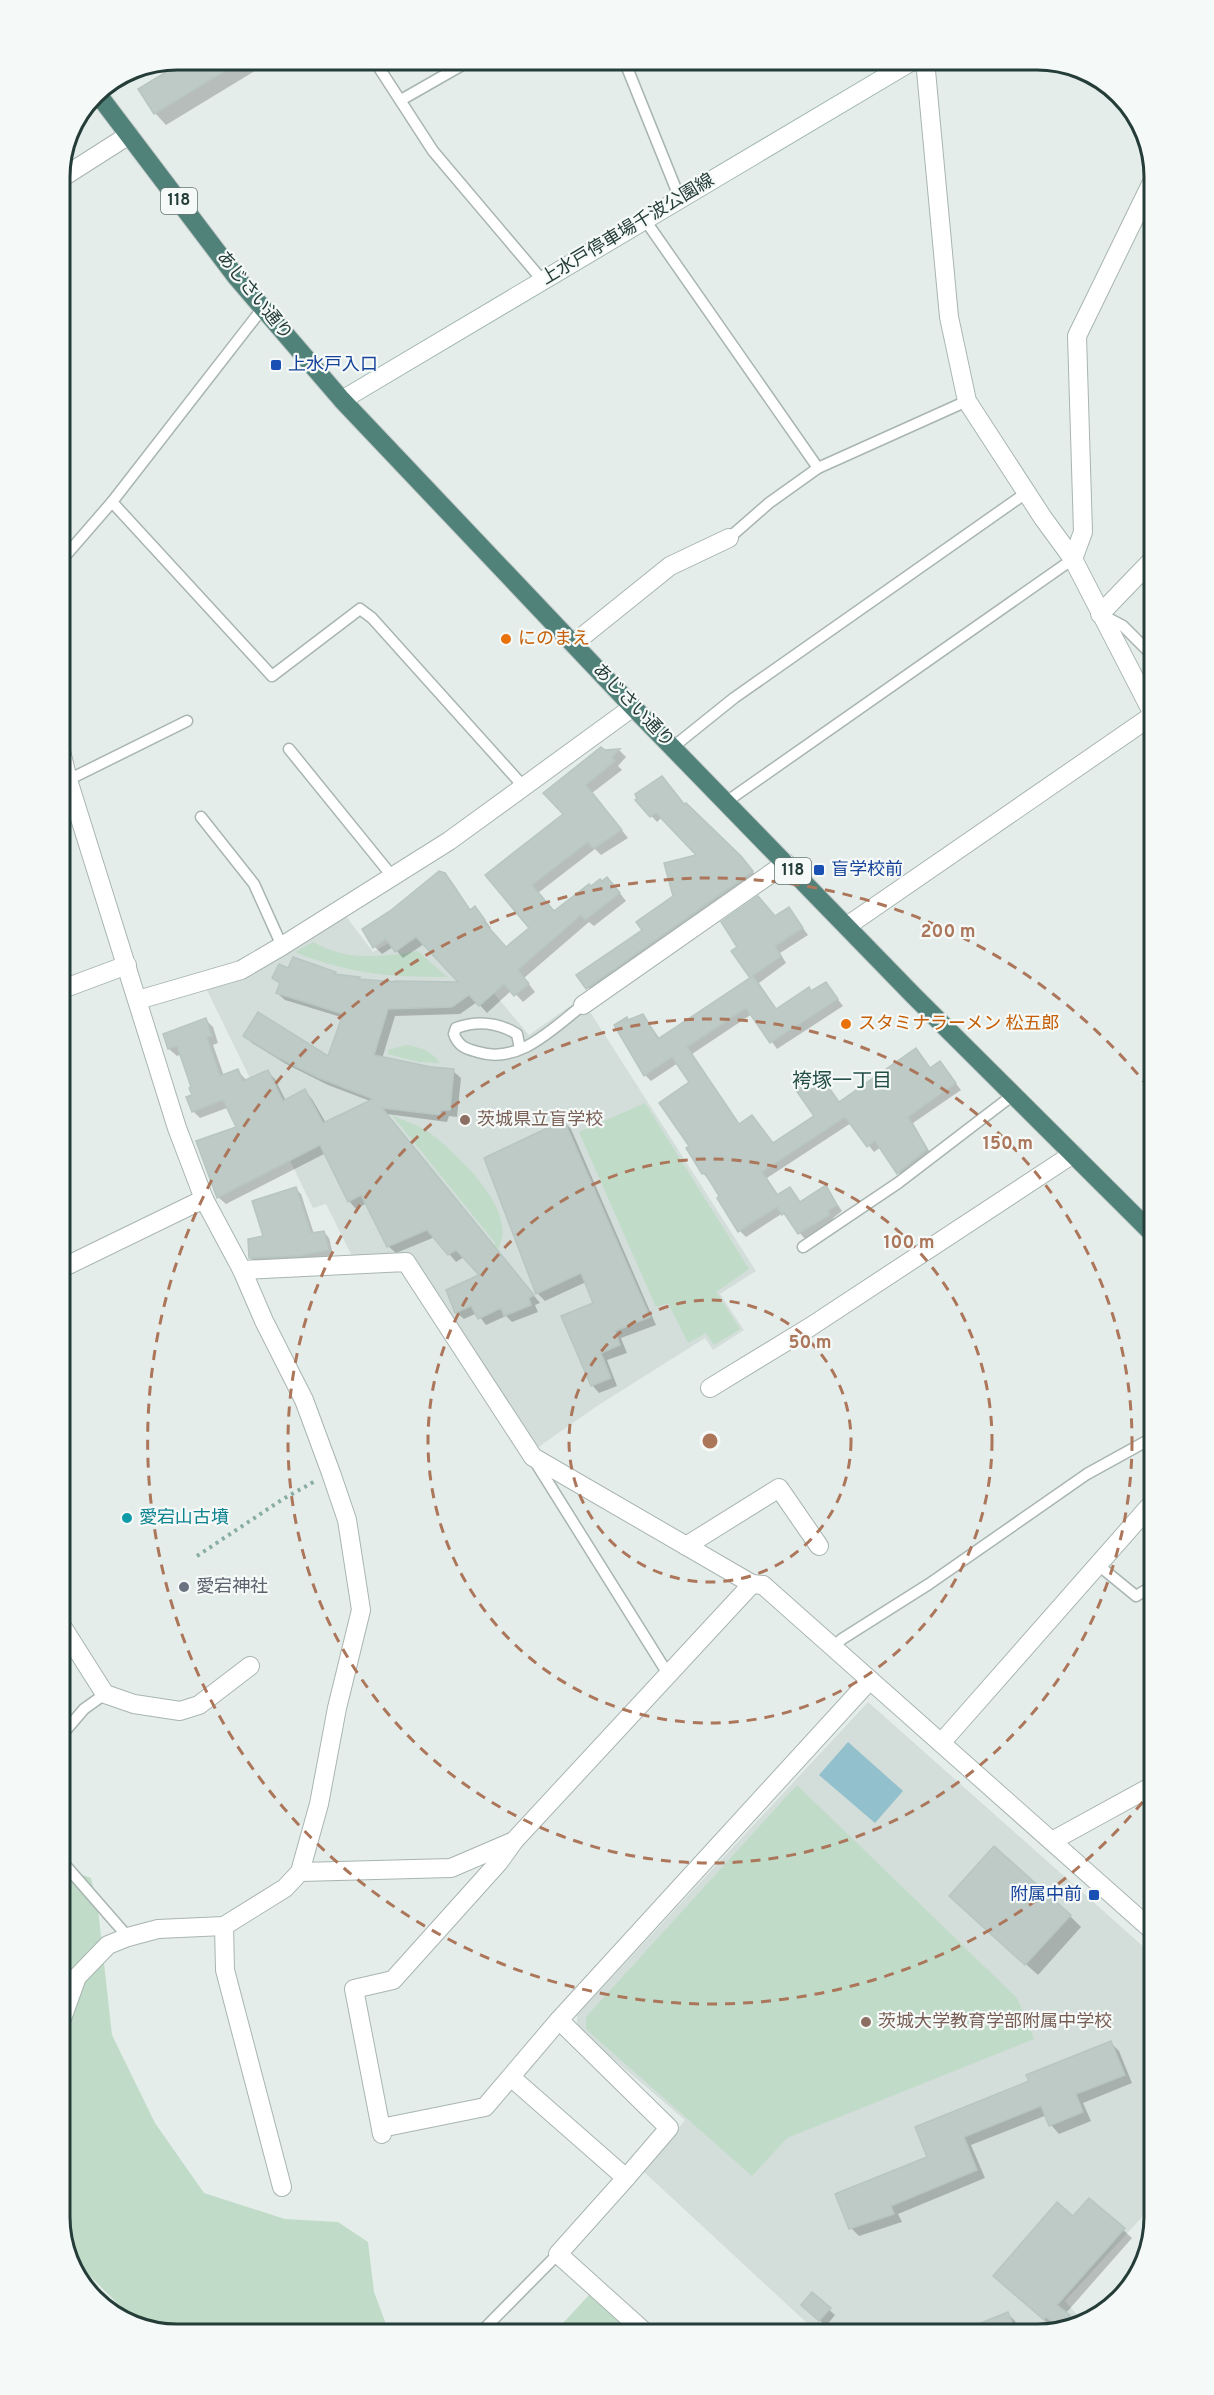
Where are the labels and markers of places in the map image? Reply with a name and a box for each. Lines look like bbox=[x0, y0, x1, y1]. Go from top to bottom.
place label: 上水戸入口 bbox=[288, 354, 378, 377]
marker: 上水戸入口 bbox=[269, 358, 283, 372]
place label: にのまえ bbox=[518, 628, 590, 651]
marker: にのまえ bbox=[499, 632, 513, 646]
place label: 盲学校前 bbox=[831, 859, 903, 882]
marker: 盲学校前 bbox=[812, 863, 826, 877]
place label: スタミナラーメン 松五郎 bbox=[858, 1013, 1060, 1036]
marker: スタミナラーメン 松五郎 bbox=[839, 1017, 853, 1031]
place label: 茨城県立盲学校 bbox=[477, 1109, 603, 1132]
marker: 茨城県立盲学校 bbox=[458, 1113, 472, 1127]
centre of rings bbox=[700, 1431, 720, 1451]
place label: 愛宕山古墳 bbox=[139, 1507, 229, 1530]
marker: 愛宕山古墳 bbox=[120, 1511, 134, 1525]
place label: 愛宕神社 bbox=[196, 1576, 268, 1599]
marker: 愛宕神社 bbox=[177, 1580, 191, 1594]
place label: 附属中前 bbox=[1010, 1884, 1082, 1907]
marker: 附属中前 bbox=[1087, 1888, 1101, 1902]
place label: 茨城大学教育学部附属中学校 bbox=[878, 2011, 1112, 2034]
marker: 茨城大学教育学部附属中学校 bbox=[859, 2015, 873, 2029]

